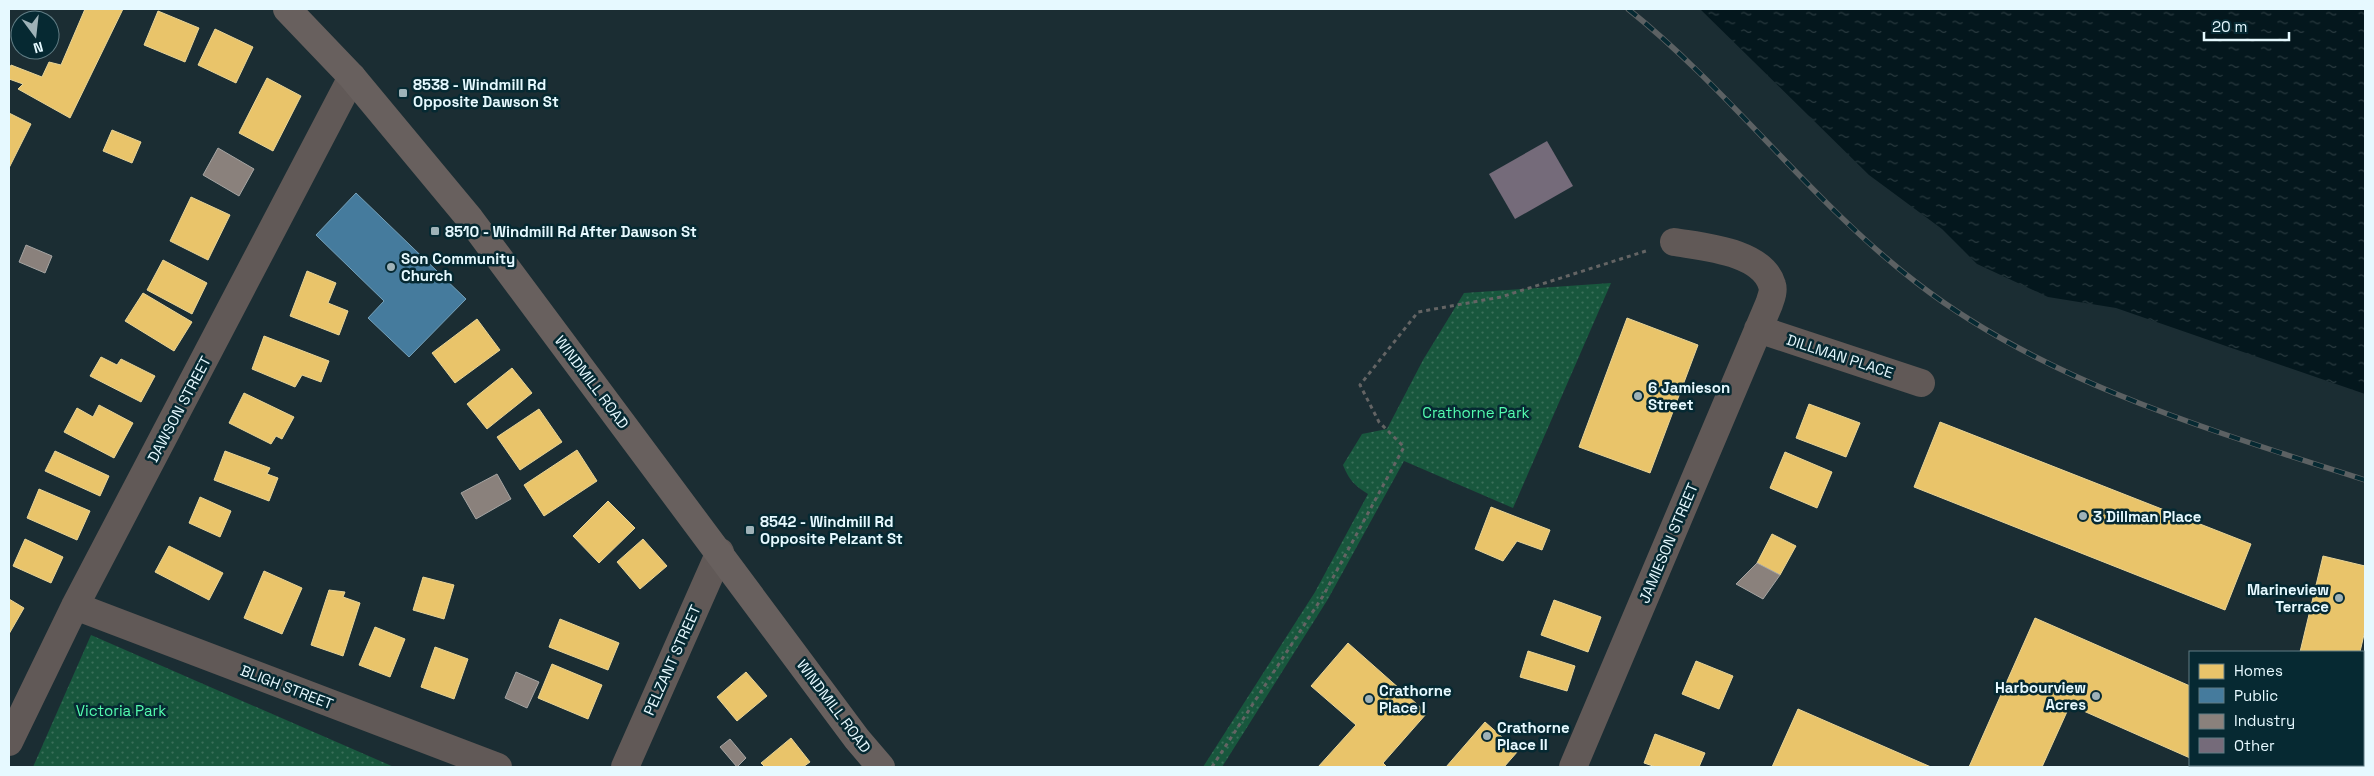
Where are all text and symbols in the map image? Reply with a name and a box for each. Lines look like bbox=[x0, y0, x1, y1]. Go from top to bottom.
north arrow bbox=[10, 10, 60, 60]
scale bar bbox=[2204, 10, 2289, 42]
text: 20 m bbox=[2212, 17, 2247, 36]
text: N bbox=[31, 38, 45, 57]
place label: 8538 - Windmill Rd Opposite Dawson St bbox=[413, 75, 559, 111]
marker: 8538 - Windmill Rd Opposite Dawson St bbox=[397, 87, 409, 99]
place label: 8510 - Windmill Rd After Dawson St bbox=[445, 222, 697, 241]
marker: 8510 - Windmill Rd After Dawson St bbox=[429, 225, 441, 237]
place label: Son Community Church bbox=[401, 249, 515, 285]
marker: Son Community Church bbox=[385, 261, 397, 273]
street label: DILLMAN PLACE bbox=[1784, 330, 1896, 382]
street label: WINDMILL ROAD bbox=[551, 332, 633, 432]
street label: DAWSON STREET bbox=[143, 352, 215, 465]
place label: 6 Jamieson Street bbox=[1648, 378, 1730, 414]
marker: 6 Jamieson Street bbox=[1632, 390, 1644, 402]
park label: Crathorne Park bbox=[1422, 403, 1530, 422]
street label: JAMIESON STREET bbox=[1634, 480, 1702, 606]
place label: 3 Dillman Place bbox=[2093, 507, 2202, 526]
marker: 3 Dillman Place bbox=[2077, 510, 2089, 522]
place label: 8542 - Windmill Rd Opposite Pelzant St bbox=[760, 512, 903, 548]
marker: 8542 - Windmill Rd Opposite Pelzant St bbox=[744, 524, 756, 536]
place label: Marineview Terrace bbox=[2247, 580, 2329, 616]
marker: Marineview Terrace bbox=[2333, 592, 2345, 604]
street label: PELZANT STREET bbox=[639, 602, 705, 718]
legend bbox=[2189, 651, 2364, 766]
street label: WINDMILL ROAD bbox=[793, 656, 875, 756]
street label: BLIGH STREET bbox=[238, 661, 336, 714]
text: Homes bbox=[2234, 661, 2283, 680]
place label: Harbourview Acres bbox=[1995, 678, 2086, 714]
place label: Crathorne Place I bbox=[1379, 681, 1452, 717]
text: Public bbox=[2234, 686, 2278, 705]
marker: Harbourview Acres bbox=[2090, 690, 2102, 702]
marker: Crathorne Place I bbox=[1363, 693, 1375, 705]
park label: Victoria Park bbox=[76, 701, 166, 720]
text: Industry bbox=[2234, 711, 2295, 730]
place label: Crathorne Place II bbox=[1497, 718, 1570, 754]
marker: Crathorne Place II bbox=[1481, 730, 1493, 742]
text: Other bbox=[2234, 736, 2275, 755]

